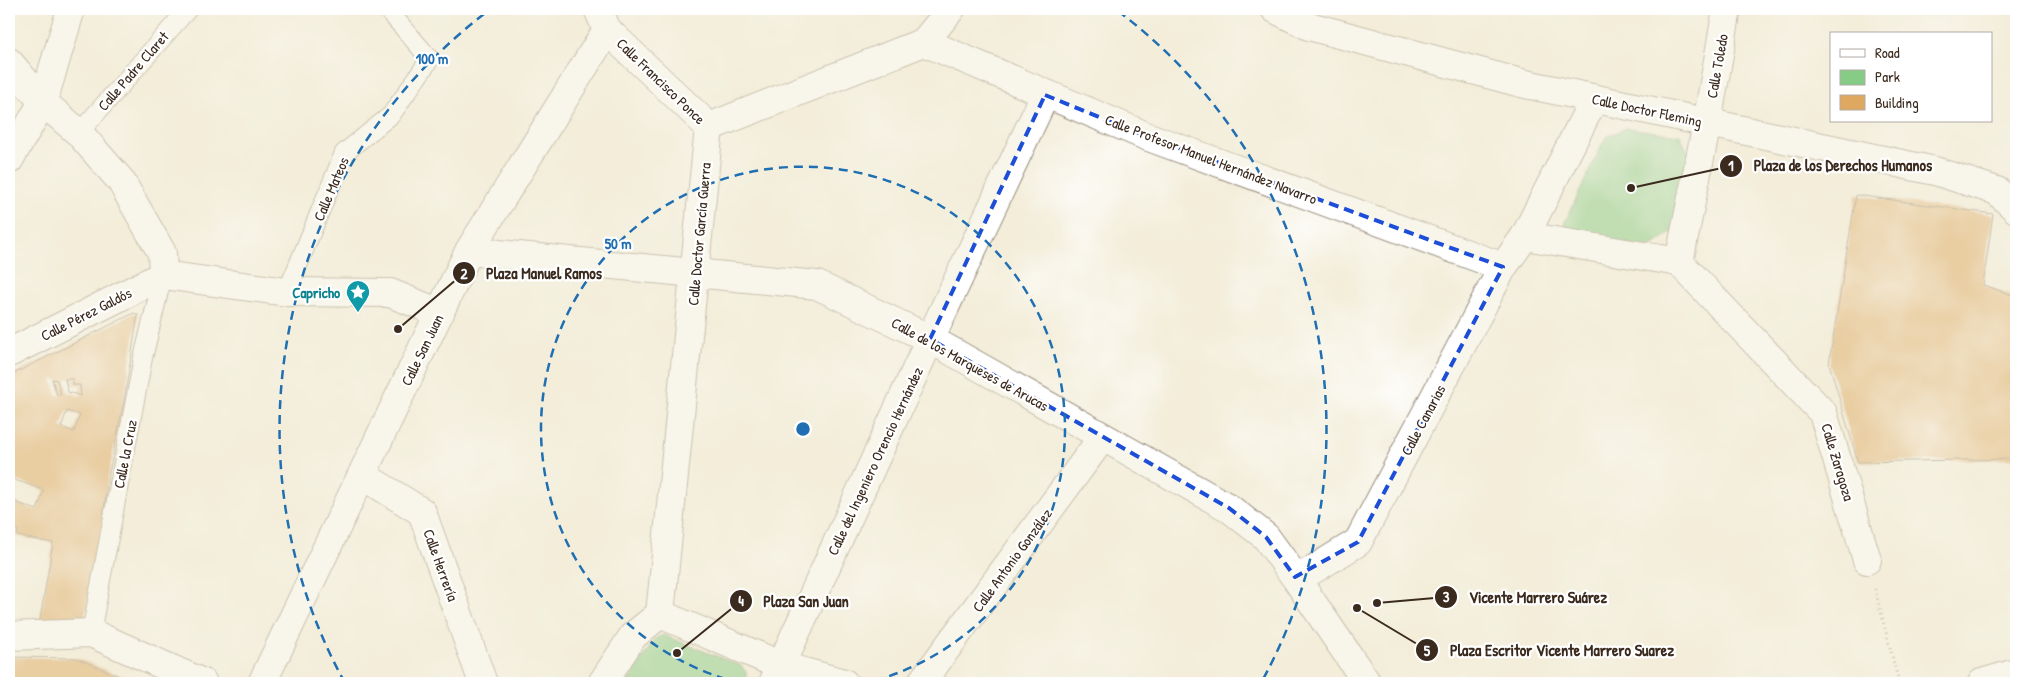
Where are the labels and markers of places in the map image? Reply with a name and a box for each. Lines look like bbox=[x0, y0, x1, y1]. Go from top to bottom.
callout: Plaza de los Derechos Humanos bbox=[1719, 150, 1942, 181]
callout: Plaza Manuel Ramos bbox=[451, 258, 612, 289]
place icon: Capricho bbox=[345, 279, 371, 313]
place label: Capricho bbox=[292, 282, 340, 304]
centre of rings bbox=[794, 420, 812, 438]
callout: Vicente Marrero Suárez bbox=[1434, 582, 1617, 613]
callout: Plaza San Juan bbox=[728, 586, 859, 617]
callout: Plaza Escritor Vicente Marrero Suarez bbox=[1415, 635, 1684, 666]

